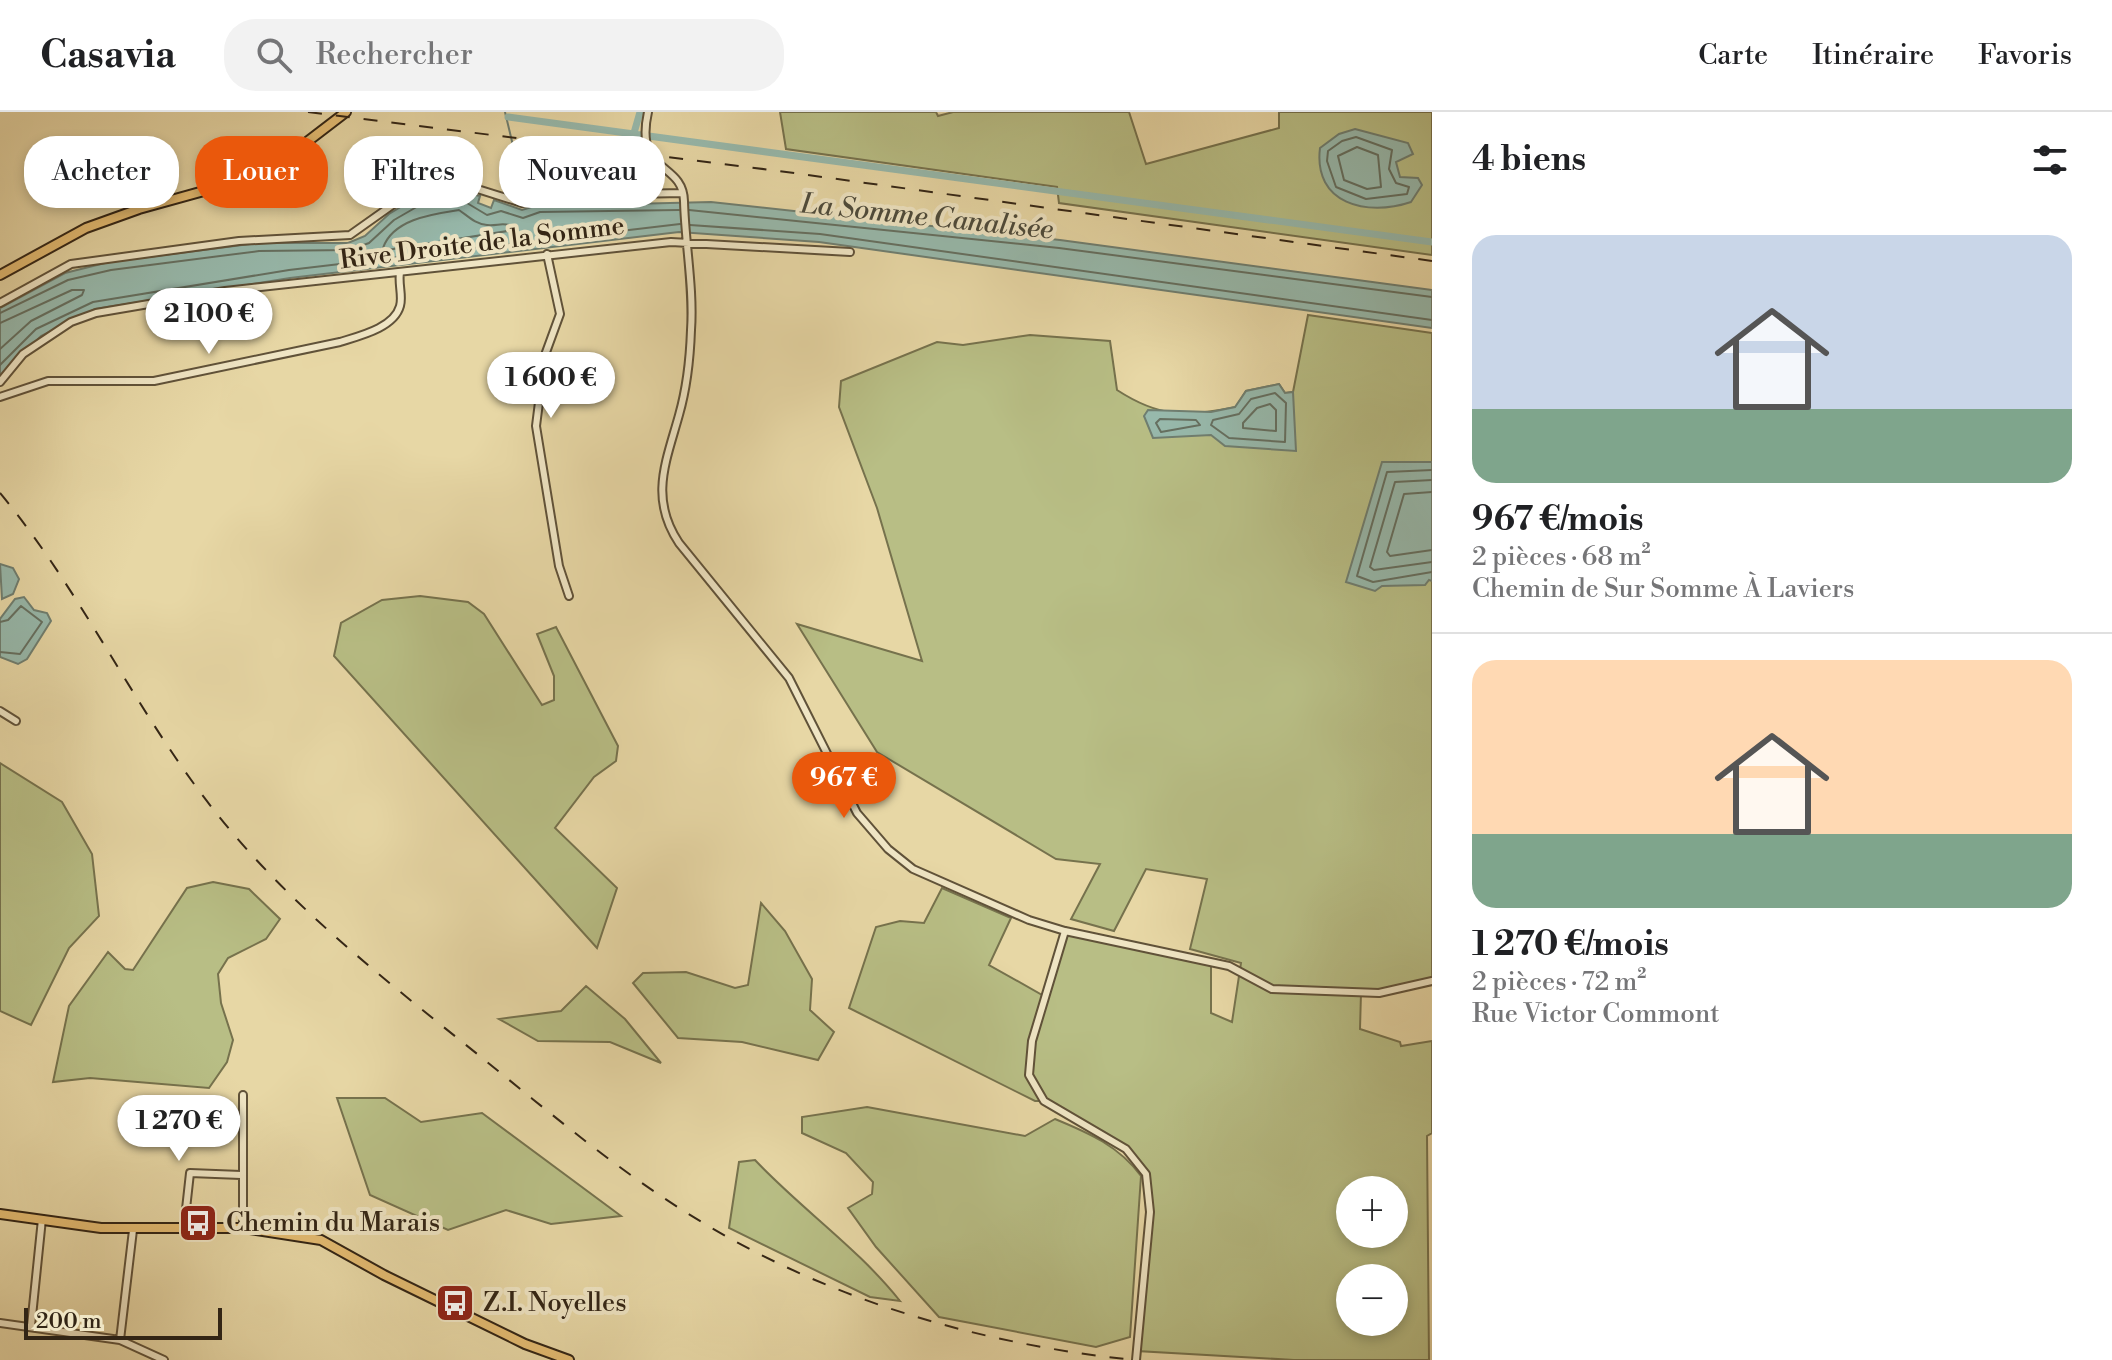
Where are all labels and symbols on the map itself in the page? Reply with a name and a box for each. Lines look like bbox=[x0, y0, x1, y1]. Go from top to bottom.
water label: La Somme Canalisée bbox=[798, 186, 1055, 248]
street label: Rive Droite de la Somme bbox=[338, 210, 626, 276]
pin: 2 100 € bbox=[135, 288, 283, 356]
pin: 1 600 € bbox=[477, 352, 625, 420]
pin: 967 € bbox=[788, 752, 900, 820]
pin: 1 270 € bbox=[105, 1095, 253, 1163]
bus stop icon: Chemin du Marais bbox=[177, 1202, 219, 1244]
place label: Chemin du Marais bbox=[226, 1207, 440, 1239]
bus stop icon: Z.I. Noyelles bbox=[434, 1282, 476, 1324]
place label: Z.I. Noyelles bbox=[483, 1287, 627, 1319]
scale bar bbox=[24, 1304, 222, 1340]

